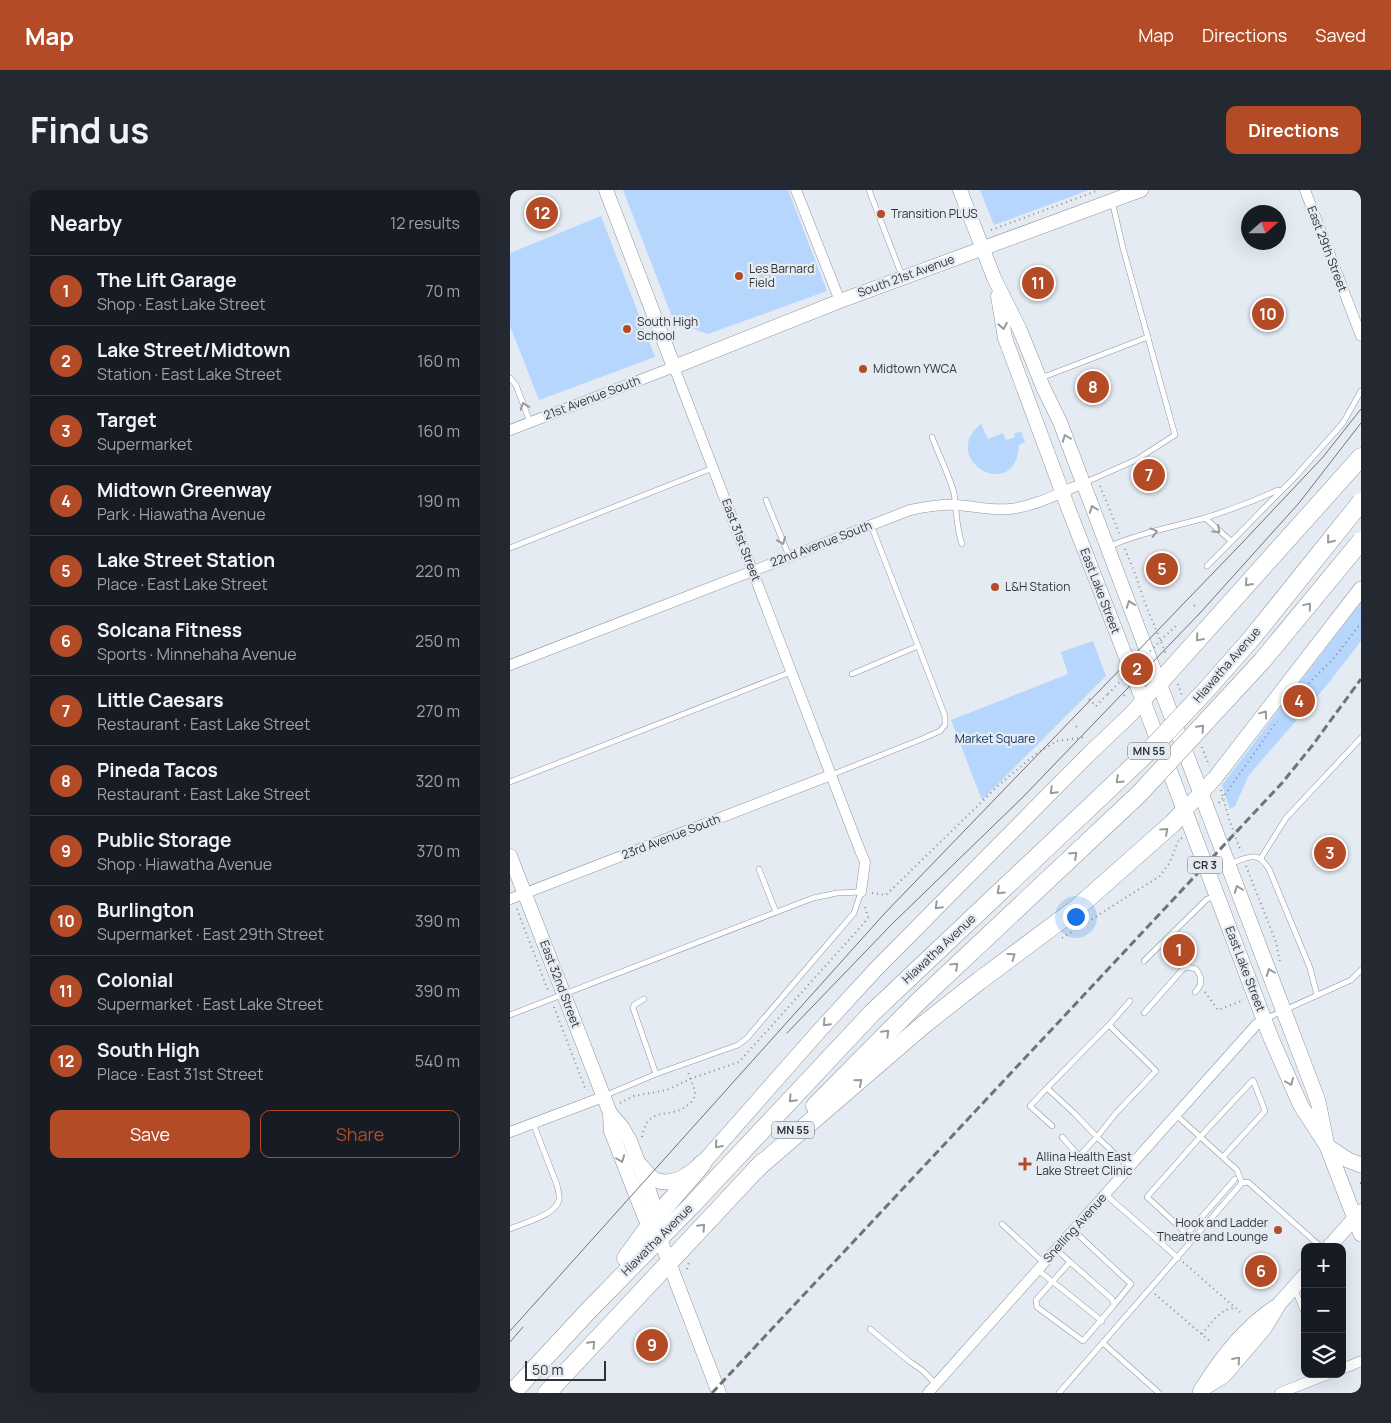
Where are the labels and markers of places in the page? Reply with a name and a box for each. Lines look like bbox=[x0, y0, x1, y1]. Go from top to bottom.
pin: 12 bbox=[526, 194, 558, 232]
place label: Transition PLUS bbox=[891, 205, 978, 222]
marker: Transition PLUS bbox=[875, 208, 887, 220]
place label: Les Barnard Field bbox=[749, 260, 814, 291]
pin: 11 bbox=[1022, 264, 1054, 302]
marker: Les Barnard Field bbox=[733, 270, 745, 282]
pin: 10 bbox=[1252, 295, 1284, 333]
place label: South High School bbox=[637, 313, 698, 344]
marker: South High School bbox=[621, 323, 633, 335]
place label: Midtown YWCA bbox=[873, 360, 957, 377]
marker: Midtown YWCA bbox=[857, 363, 869, 375]
pin: 8 bbox=[1077, 368, 1109, 406]
pin: 7 bbox=[1133, 456, 1165, 494]
pin: 5 bbox=[1146, 550, 1178, 588]
place label: L&H Station bbox=[1005, 578, 1070, 595]
marker: L&H Station bbox=[989, 581, 1001, 593]
pin: 2 bbox=[1121, 650, 1153, 688]
pin: 4 bbox=[1283, 682, 1315, 720]
pin: 3 bbox=[1314, 834, 1346, 872]
pin: 1 bbox=[1163, 931, 1195, 969]
place label: Allina Health East Lake Street Clinic bbox=[1036, 1148, 1133, 1179]
marker: Allina Health East Lake Street Clinic bbox=[1018, 1157, 1032, 1171]
place label: Hook and Ladder Theatre and Lounge bbox=[1157, 1214, 1269, 1245]
marker: Hook and Ladder Theatre and Lounge bbox=[1272, 1224, 1284, 1236]
pin: 6 bbox=[1245, 1252, 1277, 1290]
pin: 9 bbox=[636, 1326, 668, 1364]

